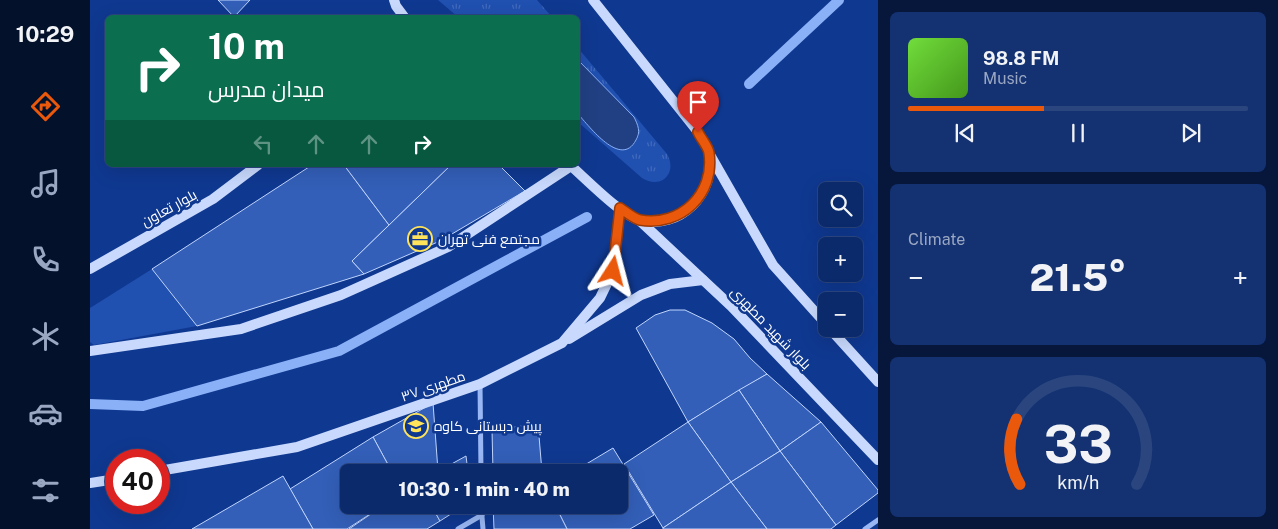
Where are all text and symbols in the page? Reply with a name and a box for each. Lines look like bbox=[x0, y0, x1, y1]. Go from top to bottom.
text: 10:29 bbox=[16, 21, 74, 47]
text: 10 m bbox=[208, 26, 285, 67]
icon: right bbox=[125, 35, 190, 100]
text: 98.8 FM bbox=[983, 47, 1059, 69]
text: Music bbox=[983, 69, 1027, 88]
text: میدان مدرس bbox=[208, 76, 325, 102]
pin bbox=[677, 81, 719, 132]
icon: arrive bbox=[684, 88, 712, 116]
icon: directions bbox=[28, 89, 63, 124]
icon: previous bbox=[951, 119, 979, 147]
icon: pause bbox=[1064, 119, 1092, 147]
icon: next bbox=[1177, 119, 1205, 147]
icon: left bbox=[249, 130, 277, 158]
icon: ahead bbox=[302, 130, 330, 158]
icon: ahead bbox=[355, 130, 383, 158]
icon: right bbox=[408, 130, 436, 158]
icon: music bbox=[28, 166, 63, 201]
map controls bbox=[818, 182, 863, 337]
button: search bbox=[818, 182, 863, 227]
street label: بلوار تعاون bbox=[139, 186, 199, 230]
office icon: مجتمع فنی تهران bbox=[407, 226, 433, 252]
text: Climate bbox=[908, 230, 965, 249]
place label: مجتمع فنی تهران bbox=[438, 231, 540, 248]
button: + bbox=[818, 237, 863, 282]
icon: phone bbox=[28, 242, 63, 277]
position arrow bbox=[586, 244, 638, 296]
text: 21.5° bbox=[1030, 255, 1126, 300]
text: − bbox=[908, 261, 924, 294]
text: + bbox=[1232, 261, 1248, 294]
street label: بلوار شهید مطهری bbox=[728, 284, 814, 372]
button: − bbox=[818, 292, 863, 337]
icon: climate bbox=[28, 319, 63, 354]
street label: مطهری ۳۷ bbox=[399, 368, 467, 404]
icon: car bbox=[28, 396, 63, 431]
school or university icon: پیش دبستانی کاوه bbox=[403, 413, 429, 439]
text: 33 bbox=[1044, 414, 1113, 475]
place label: پیش دبستانی کاوه bbox=[434, 418, 542, 436]
speed limit sign: 40 bbox=[105, 449, 170, 514]
text: km/h bbox=[1057, 472, 1099, 493]
icon: filters bbox=[28, 473, 63, 508]
text: 10:30 · 1 min · 40 m bbox=[398, 478, 570, 500]

